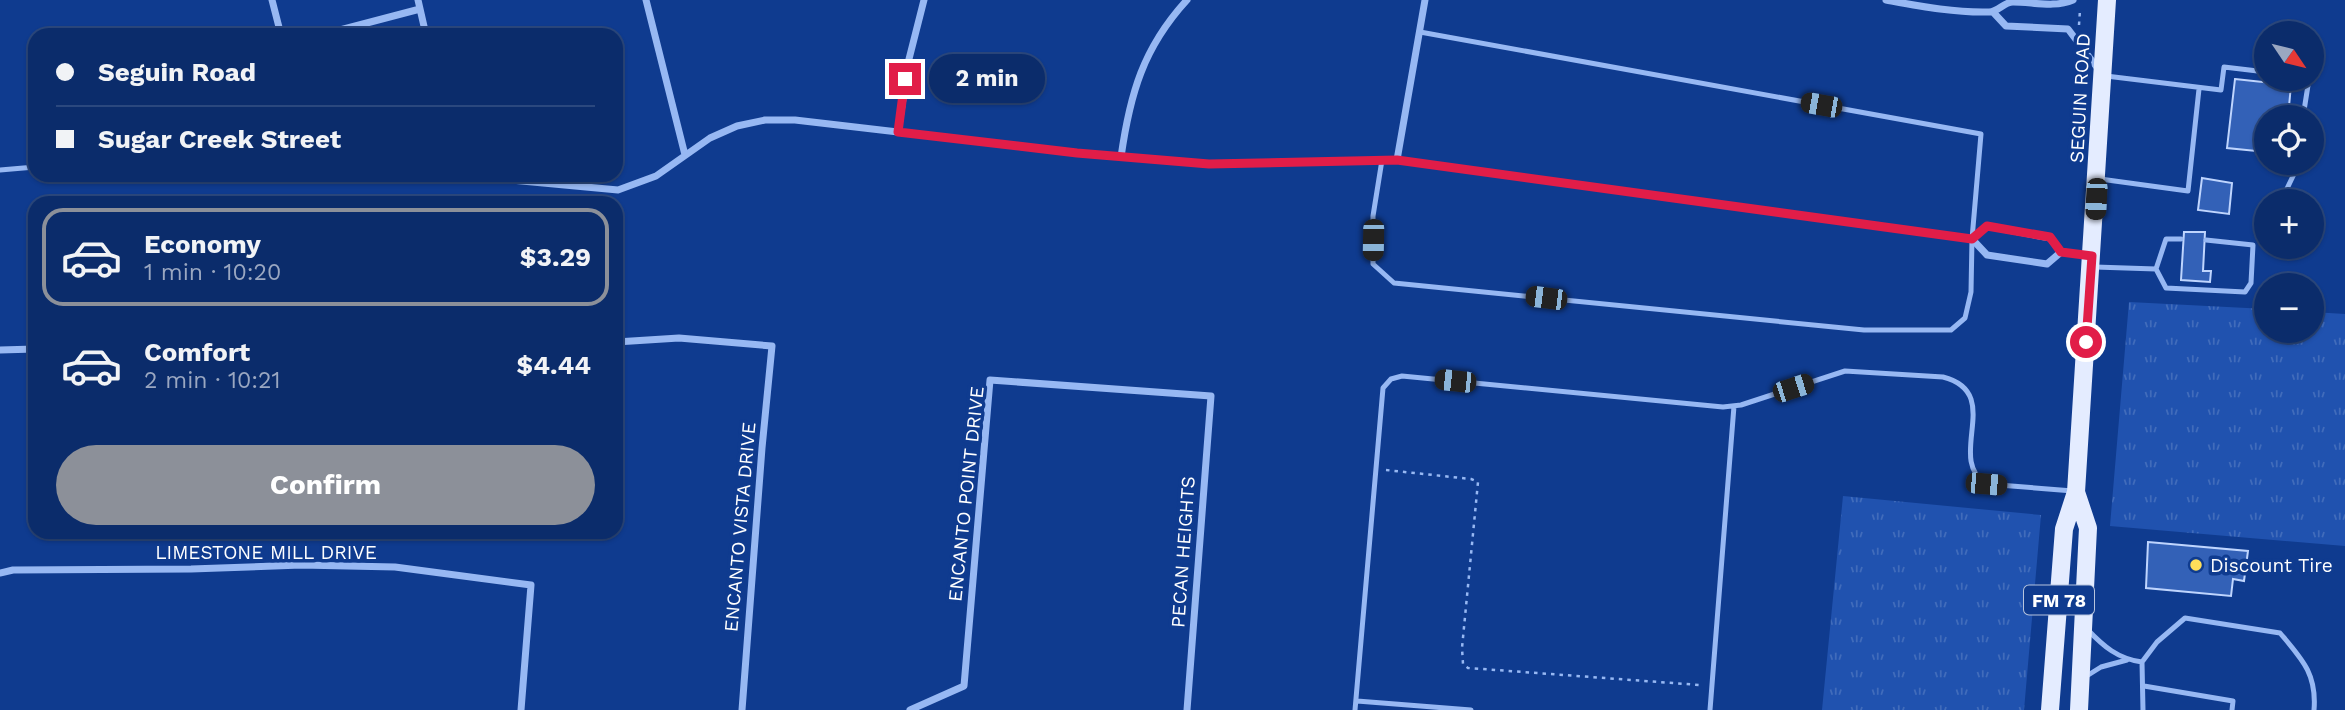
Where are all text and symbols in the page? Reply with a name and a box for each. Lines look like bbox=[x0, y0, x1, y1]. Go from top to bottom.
north arrow bbox=[2254, 21, 2324, 91]
map controls bbox=[2254, 21, 2324, 343]
street label: SEGUIN ROAD bbox=[2065, 33, 2095, 163]
callout: 2 min bbox=[930, 55, 1045, 104]
text: Seguin Road bbox=[98, 57, 256, 87]
route end bbox=[889, 63, 921, 95]
text: 2 min bbox=[956, 65, 1018, 92]
car bbox=[1799, 91, 1844, 119]
button: locate bbox=[2254, 105, 2324, 175]
text: Sugar Creek Street bbox=[98, 124, 341, 154]
car bbox=[2085, 177, 2108, 221]
button: + bbox=[2254, 189, 2324, 259]
car bbox=[1363, 219, 1384, 261]
icon: car bbox=[60, 226, 123, 289]
text: Economy bbox=[144, 229, 261, 259]
text: $3.29 bbox=[520, 242, 591, 272]
text: 1 min · 10:20 bbox=[144, 259, 281, 286]
button: − bbox=[2254, 273, 2324, 343]
car bbox=[1524, 285, 1569, 311]
route start bbox=[2070, 326, 2102, 358]
icon: car bbox=[60, 334, 123, 397]
text: Comfort bbox=[144, 337, 250, 367]
text: $4.44 bbox=[517, 350, 591, 380]
text: 2 min · 10:21 bbox=[144, 367, 280, 394]
car bbox=[1434, 368, 1477, 394]
car bbox=[1770, 372, 1817, 404]
street label: ENCANTO POINT DRIVE bbox=[943, 385, 989, 603]
street label: ENCANTO VISTA DRIVE bbox=[719, 421, 761, 633]
button: Confirm bbox=[56, 445, 595, 525]
car bbox=[1965, 472, 2008, 496]
street label: PECAN HEIGHTS bbox=[1166, 475, 1200, 629]
street label: LIMESTONE MILL DRIVE bbox=[155, 541, 377, 564]
place label: Discount Tire bbox=[2210, 554, 2333, 577]
marker: Discount Tire bbox=[2188, 557, 2204, 573]
road number: FM 78 bbox=[2024, 586, 2094, 614]

